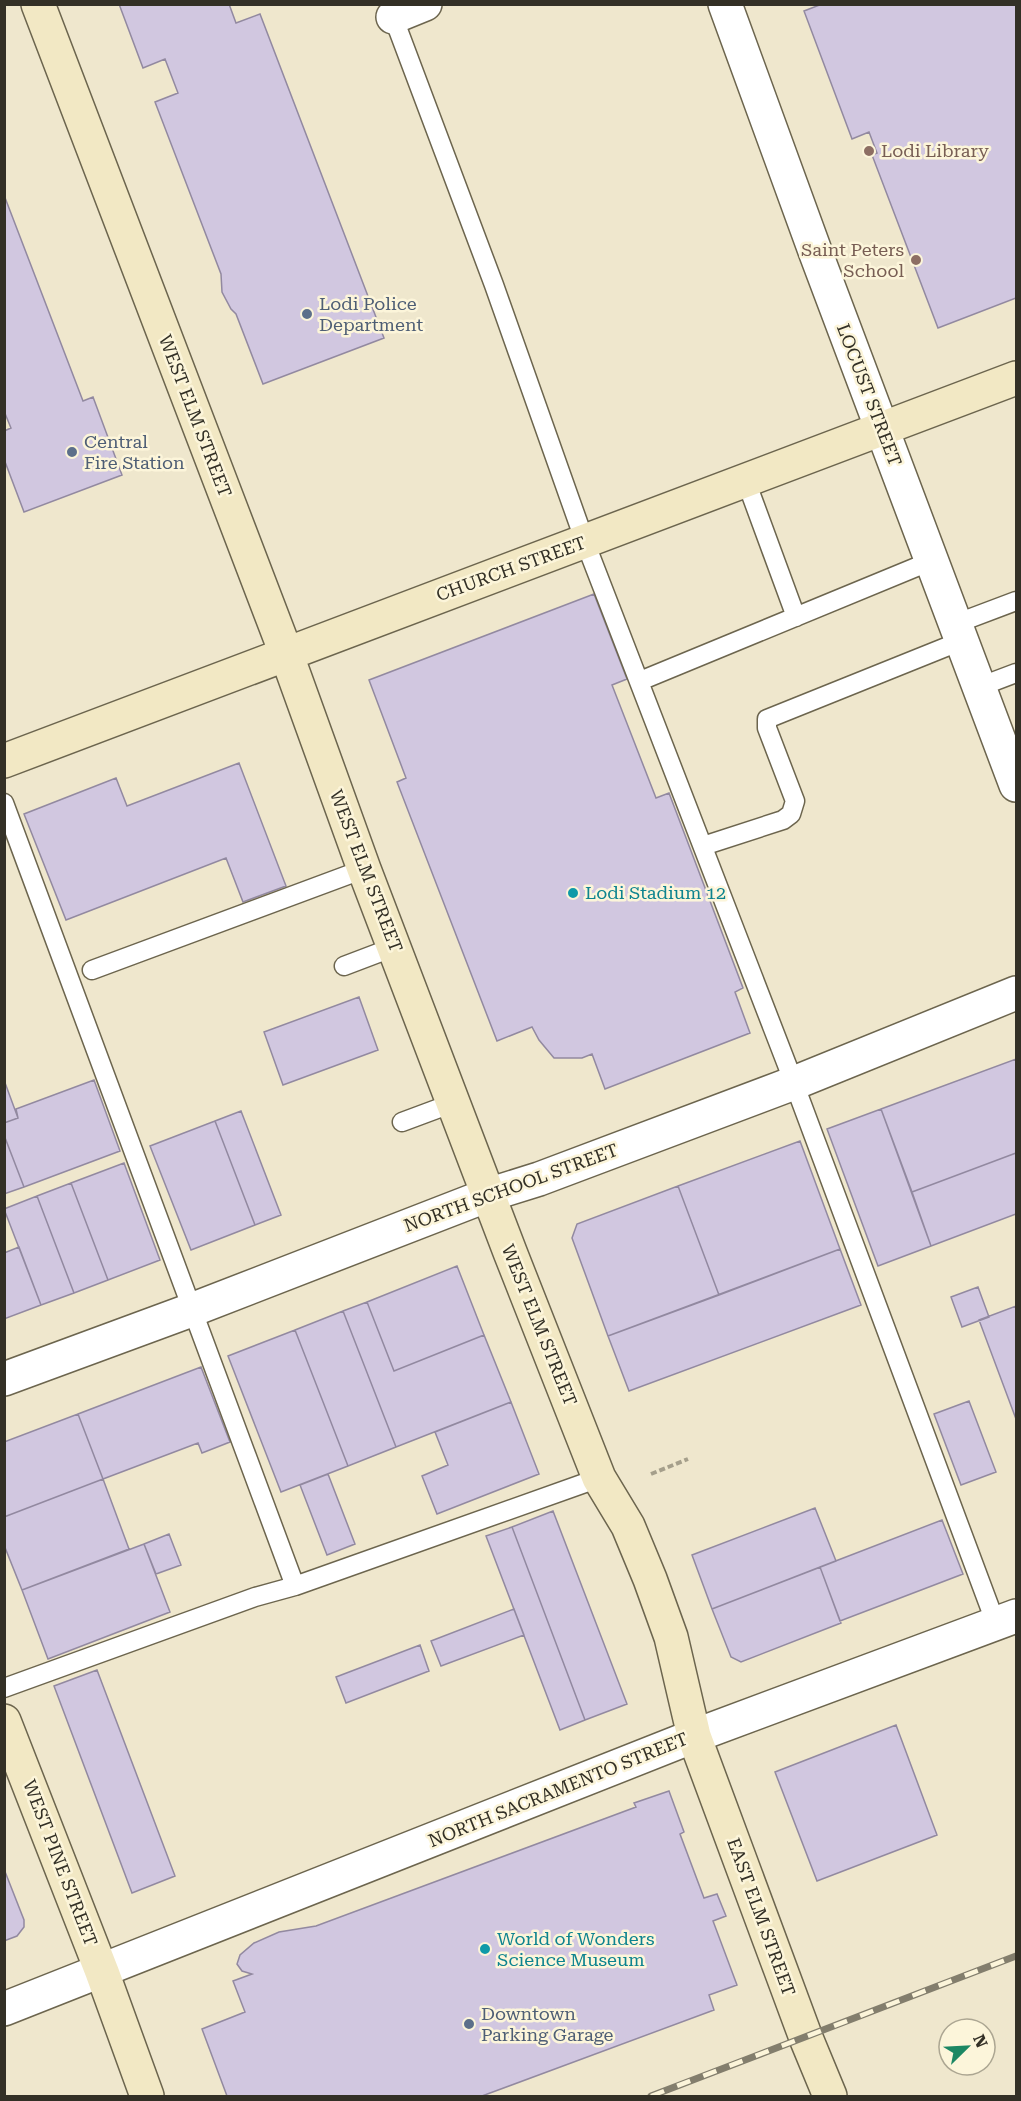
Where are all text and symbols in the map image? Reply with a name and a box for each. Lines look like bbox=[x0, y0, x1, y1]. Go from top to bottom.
place label: Lodi Library bbox=[881, 140, 989, 161]
marker: Lodi Library bbox=[862, 144, 876, 158]
place label: Saint Peters School bbox=[801, 239, 904, 281]
marker: Saint Peters School bbox=[909, 253, 923, 267]
place label: Lodi Police Department bbox=[319, 293, 424, 335]
marker: Lodi Police Department bbox=[300, 307, 314, 321]
street label: LOCUST STREET bbox=[833, 321, 906, 469]
street label: WEST ELM STREET bbox=[155, 332, 236, 500]
place label: Central Fire Station bbox=[84, 431, 185, 473]
marker: Central Fire Station bbox=[65, 445, 79, 459]
street label: CHURCH STREET bbox=[433, 532, 589, 605]
street label: WEST ELM STREET bbox=[326, 787, 407, 955]
place label: Lodi Stadium 12 bbox=[585, 882, 726, 903]
marker: Lodi Stadium 12 bbox=[566, 886, 580, 900]
street label: NORTH SCHOOL STREET bbox=[401, 1139, 621, 1236]
street label: WEST ELM STREET bbox=[497, 1241, 581, 1409]
street label: NORTH SACRAMENTO STREET bbox=[425, 1728, 691, 1851]
street label: WEST PINE STREET bbox=[19, 1777, 102, 1949]
street label: EAST ELM STREET bbox=[723, 1835, 800, 1999]
place label: World of Wonders Science Museum bbox=[497, 1928, 655, 1970]
marker: World of Wonders Science Museum bbox=[478, 1942, 492, 1956]
place label: Downtown Parking Garage bbox=[481, 2003, 614, 2045]
marker: Downtown Parking Garage bbox=[462, 2017, 476, 2031]
north arrow bbox=[937, 2017, 997, 2077]
text: N bbox=[969, 2032, 991, 2051]

